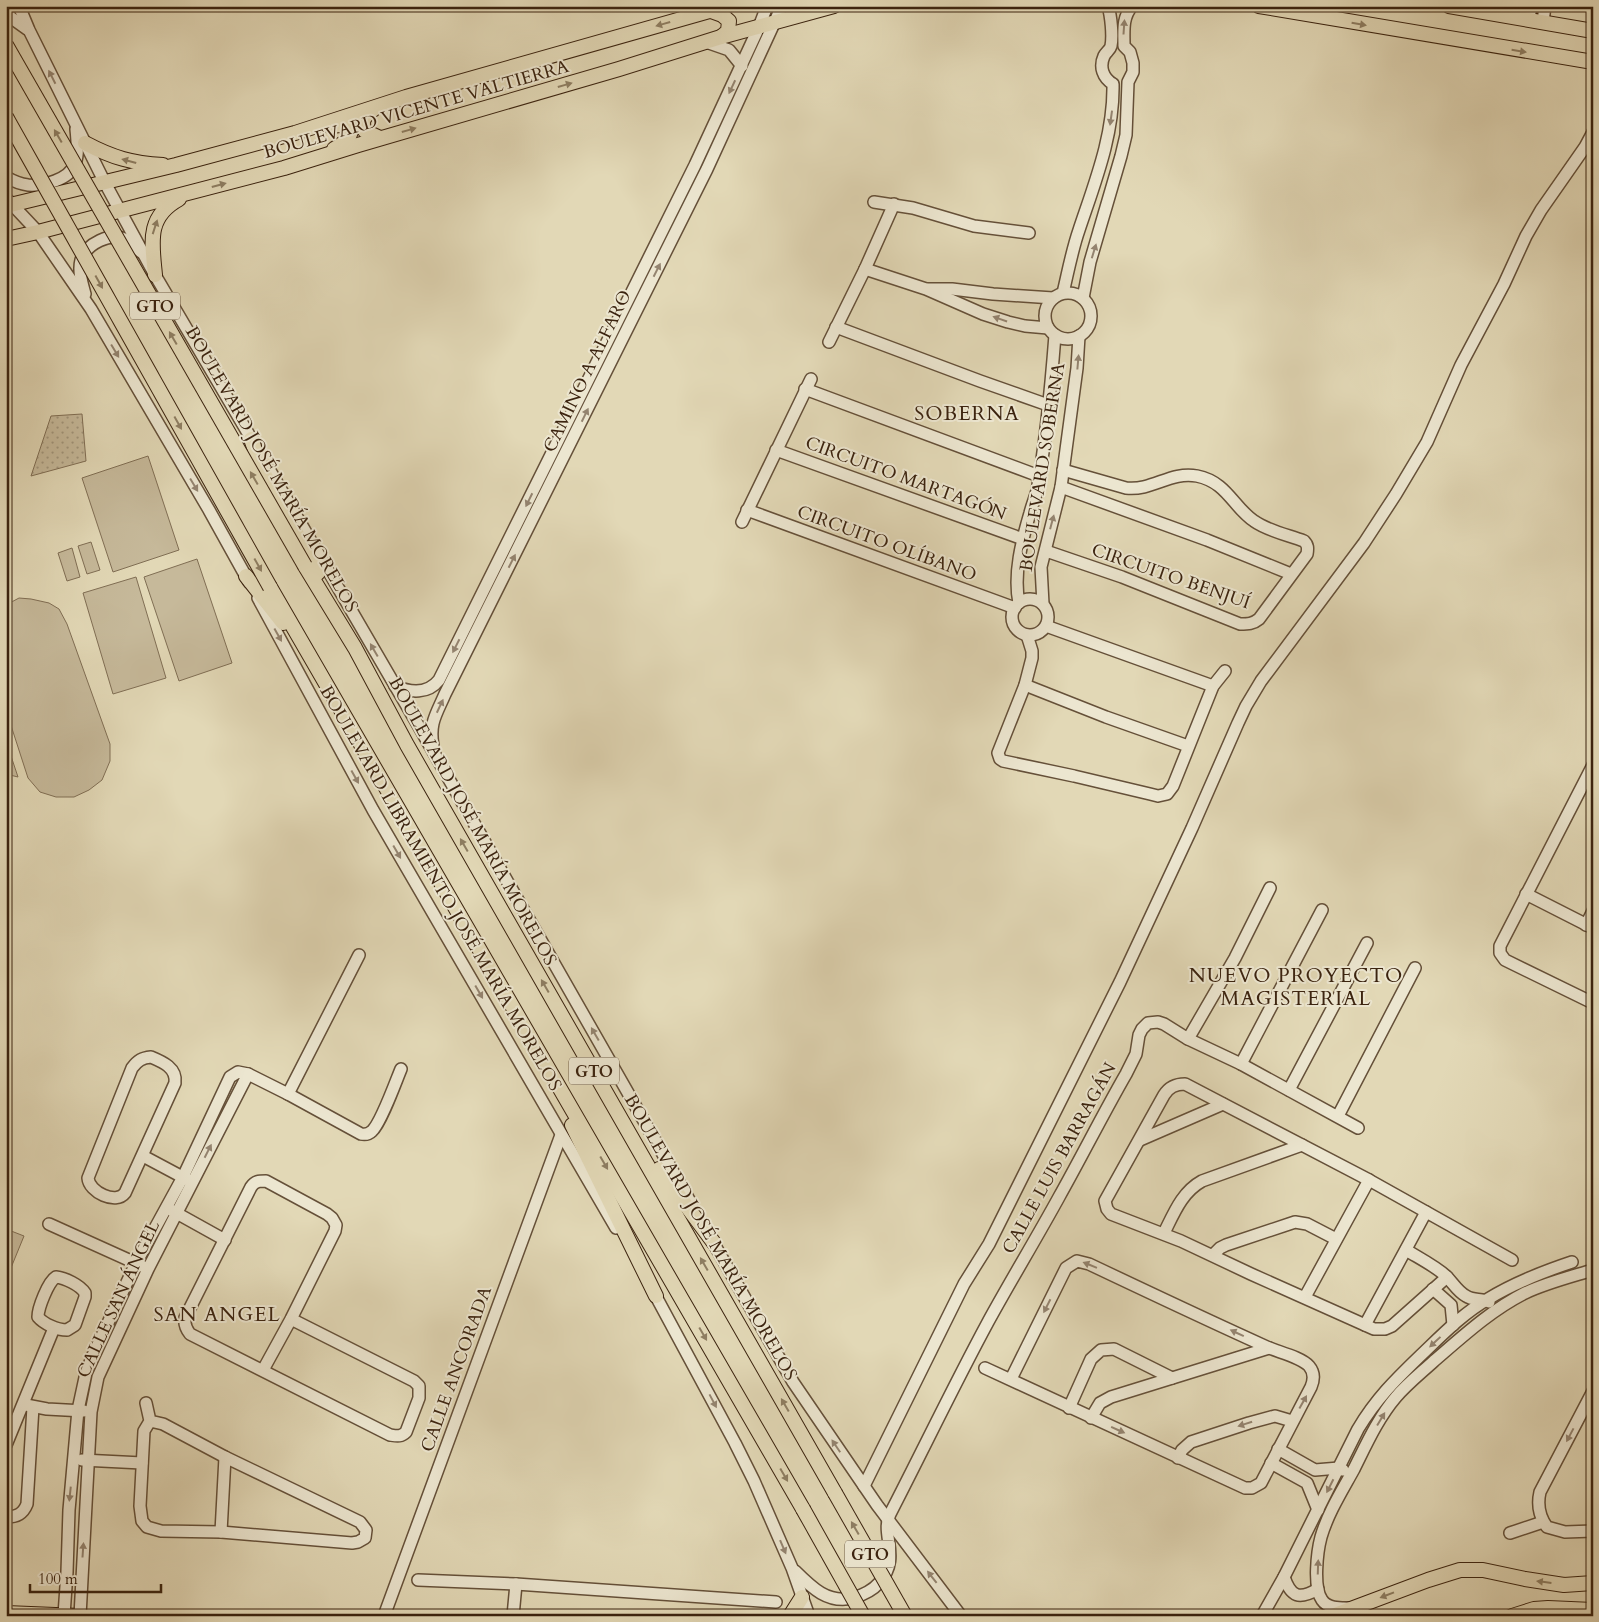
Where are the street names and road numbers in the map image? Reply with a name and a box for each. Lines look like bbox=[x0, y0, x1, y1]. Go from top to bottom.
street label: BOULEVARD VICENTE VALTIERRA bbox=[261, 54, 572, 165]
street label: CAMINO A ALFARO bbox=[537, 286, 638, 457]
road number: GTO bbox=[130, 292, 180, 320]
street label: BOULEVARD JOSÉ MARÍA MORELOS bbox=[179, 322, 364, 617]
street label: BOULEVARD SOBERNA bbox=[1014, 361, 1071, 573]
street label: CIRCUITO MARTAGÓN bbox=[802, 430, 1011, 527]
street label: CIRCUITO OLÍBANO bbox=[794, 499, 980, 588]
street label: CIRCUITO BENJUÍ bbox=[1088, 538, 1253, 615]
street label: BOULEVARD JOSÉ MARÍA MORELOS bbox=[382, 672, 563, 970]
street label: BOULEVARD LIBRAMIENTO JOSÉ MARÍA MORELOS bbox=[314, 681, 567, 1096]
road number: GTO bbox=[569, 1058, 619, 1084]
street label: CALLE LUIS BARRAGÁN bbox=[996, 1058, 1123, 1258]
street label: BOULEVARD JOSÉ MARÍA MORELOS bbox=[618, 1090, 803, 1385]
street label: CALLE SAN ÁNGEL bbox=[71, 1216, 166, 1382]
street label: CALLE ANCORADA bbox=[415, 1283, 498, 1455]
road number: GTO bbox=[845, 1540, 895, 1568]

